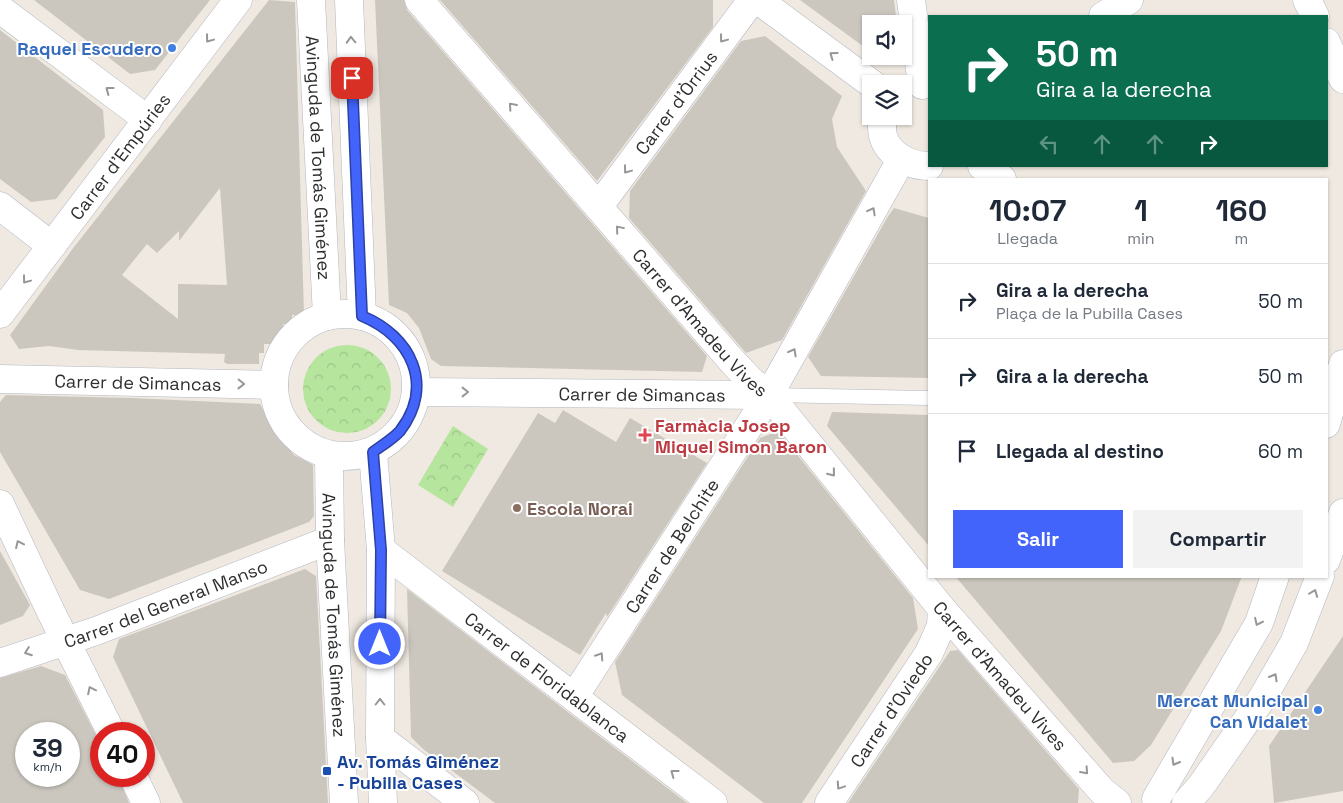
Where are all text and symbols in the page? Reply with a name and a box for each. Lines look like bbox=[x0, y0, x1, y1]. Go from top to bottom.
map controls bbox=[862, 15, 912, 125]
button: sound bbox=[862, 15, 912, 65]
text: 50 m bbox=[1036, 32, 1118, 76]
one-way arrow bbox=[206, 33, 215, 43]
one-way arrow bbox=[721, 33, 729, 42]
street label: Avinguda de Tomás Giménez bbox=[301, 35, 337, 281]
one-way arrow bbox=[345, 35, 356, 43]
icon: right bbox=[953, 35, 1018, 100]
place label: Raquel Escudero bbox=[17, 37, 162, 60]
marker: Raquel Escudero bbox=[166, 42, 178, 54]
street label: Carrer d'Òrrius bbox=[630, 46, 722, 159]
one-way arrow bbox=[829, 52, 839, 61]
pin bbox=[331, 57, 373, 99]
icon: arrive bbox=[338, 64, 366, 92]
button: layers bbox=[862, 75, 912, 125]
text: Gira a la derecha bbox=[1036, 75, 1212, 103]
street label: Carrer d'Empúries bbox=[64, 88, 175, 224]
one-way arrow bbox=[106, 88, 115, 96]
one-way arrow bbox=[509, 103, 518, 112]
icon: left bbox=[1035, 130, 1063, 158]
icon: ahead bbox=[1088, 130, 1116, 158]
icon: ahead bbox=[1141, 130, 1169, 158]
icon: right bbox=[1194, 130, 1222, 158]
one-way arrow bbox=[624, 164, 632, 173]
text: 10:07 bbox=[989, 191, 1066, 230]
text: 1 bbox=[1134, 191, 1148, 230]
text: 160 bbox=[1216, 191, 1267, 230]
one-way arrow bbox=[866, 207, 876, 216]
one-way arrow bbox=[616, 225, 625, 234]
text: Llegada bbox=[997, 228, 1058, 249]
text: min bbox=[1127, 228, 1155, 249]
text: m bbox=[1234, 228, 1248, 249]
street label: Carrer d'Amadeu Vives bbox=[628, 243, 773, 401]
one-way arrow bbox=[24, 274, 32, 283]
text: Gira a la derecha bbox=[996, 278, 1148, 303]
icon: right bbox=[953, 287, 981, 315]
text: 50 m bbox=[1258, 289, 1303, 314]
text: Plaça de la Pubilla Cases bbox=[996, 303, 1183, 324]
one-way arrow bbox=[786, 349, 796, 358]
icon: right bbox=[953, 362, 981, 390]
text: Gira a la derecha bbox=[996, 364, 1148, 389]
text: 50 m bbox=[1258, 364, 1303, 389]
street label: Carrer de Simancas bbox=[54, 369, 222, 395]
one-way arrow bbox=[237, 379, 245, 390]
street label: Carrer de Simancas bbox=[558, 382, 726, 406]
one-way arrow bbox=[461, 387, 469, 397]
place label: Farmàcia Josep Miquel Simon Baron bbox=[655, 414, 827, 458]
marker: Farmàcia Josep Miquel Simon Baron bbox=[639, 429, 651, 441]
icon: arrive bbox=[953, 437, 981, 465]
text: Llegada al destino bbox=[996, 439, 1164, 464]
text: 60 m bbox=[1258, 439, 1303, 464]
one-way arrow bbox=[827, 468, 836, 477]
street label: Carrer de Belchite bbox=[620, 474, 724, 618]
street label: Avinguda de Tomás Giménez bbox=[318, 492, 352, 738]
place label: Escola Norai bbox=[527, 497, 633, 520]
marker: Escola Norai bbox=[511, 502, 523, 514]
button: Salir bbox=[953, 510, 1123, 568]
button: Compartir bbox=[1133, 510, 1303, 568]
one-way arrow bbox=[15, 540, 25, 549]
street label: Carrer del General Manso bbox=[61, 554, 271, 652]
one-way arrow bbox=[1307, 589, 1318, 598]
street label: Carrer d'Amadeu Vives bbox=[929, 596, 1072, 755]
street label: Carrer de Floridablanca bbox=[460, 607, 634, 747]
position arrow bbox=[353, 617, 405, 669]
one-way arrow bbox=[1254, 617, 1264, 626]
one-way arrow bbox=[25, 646, 33, 656]
street label: Carrer d'Oviedo bbox=[845, 648, 938, 771]
one-way arrow bbox=[594, 652, 604, 661]
one-way arrow bbox=[1268, 674, 1278, 683]
one-way arrow bbox=[87, 686, 97, 695]
place label: Mercat Municipal Can Vidalet bbox=[1157, 689, 1308, 733]
one-way arrow bbox=[375, 698, 385, 706]
marker: Mercat Municipal Can Vidalet bbox=[1312, 704, 1324, 716]
speed limit sign: 40 bbox=[90, 722, 155, 787]
text: 39 bbox=[32, 732, 63, 764]
place label: Av. Tomás Giménez - Pubilla Cases bbox=[337, 750, 499, 794]
one-way arrow bbox=[1172, 756, 1182, 765]
text: km/h bbox=[33, 759, 62, 775]
marker: Av. Tomás Giménez - Pubilla Cases bbox=[321, 765, 333, 777]
one-way arrow bbox=[1079, 765, 1088, 774]
one-way arrow bbox=[671, 771, 680, 779]
one-way arrow bbox=[837, 781, 846, 790]

